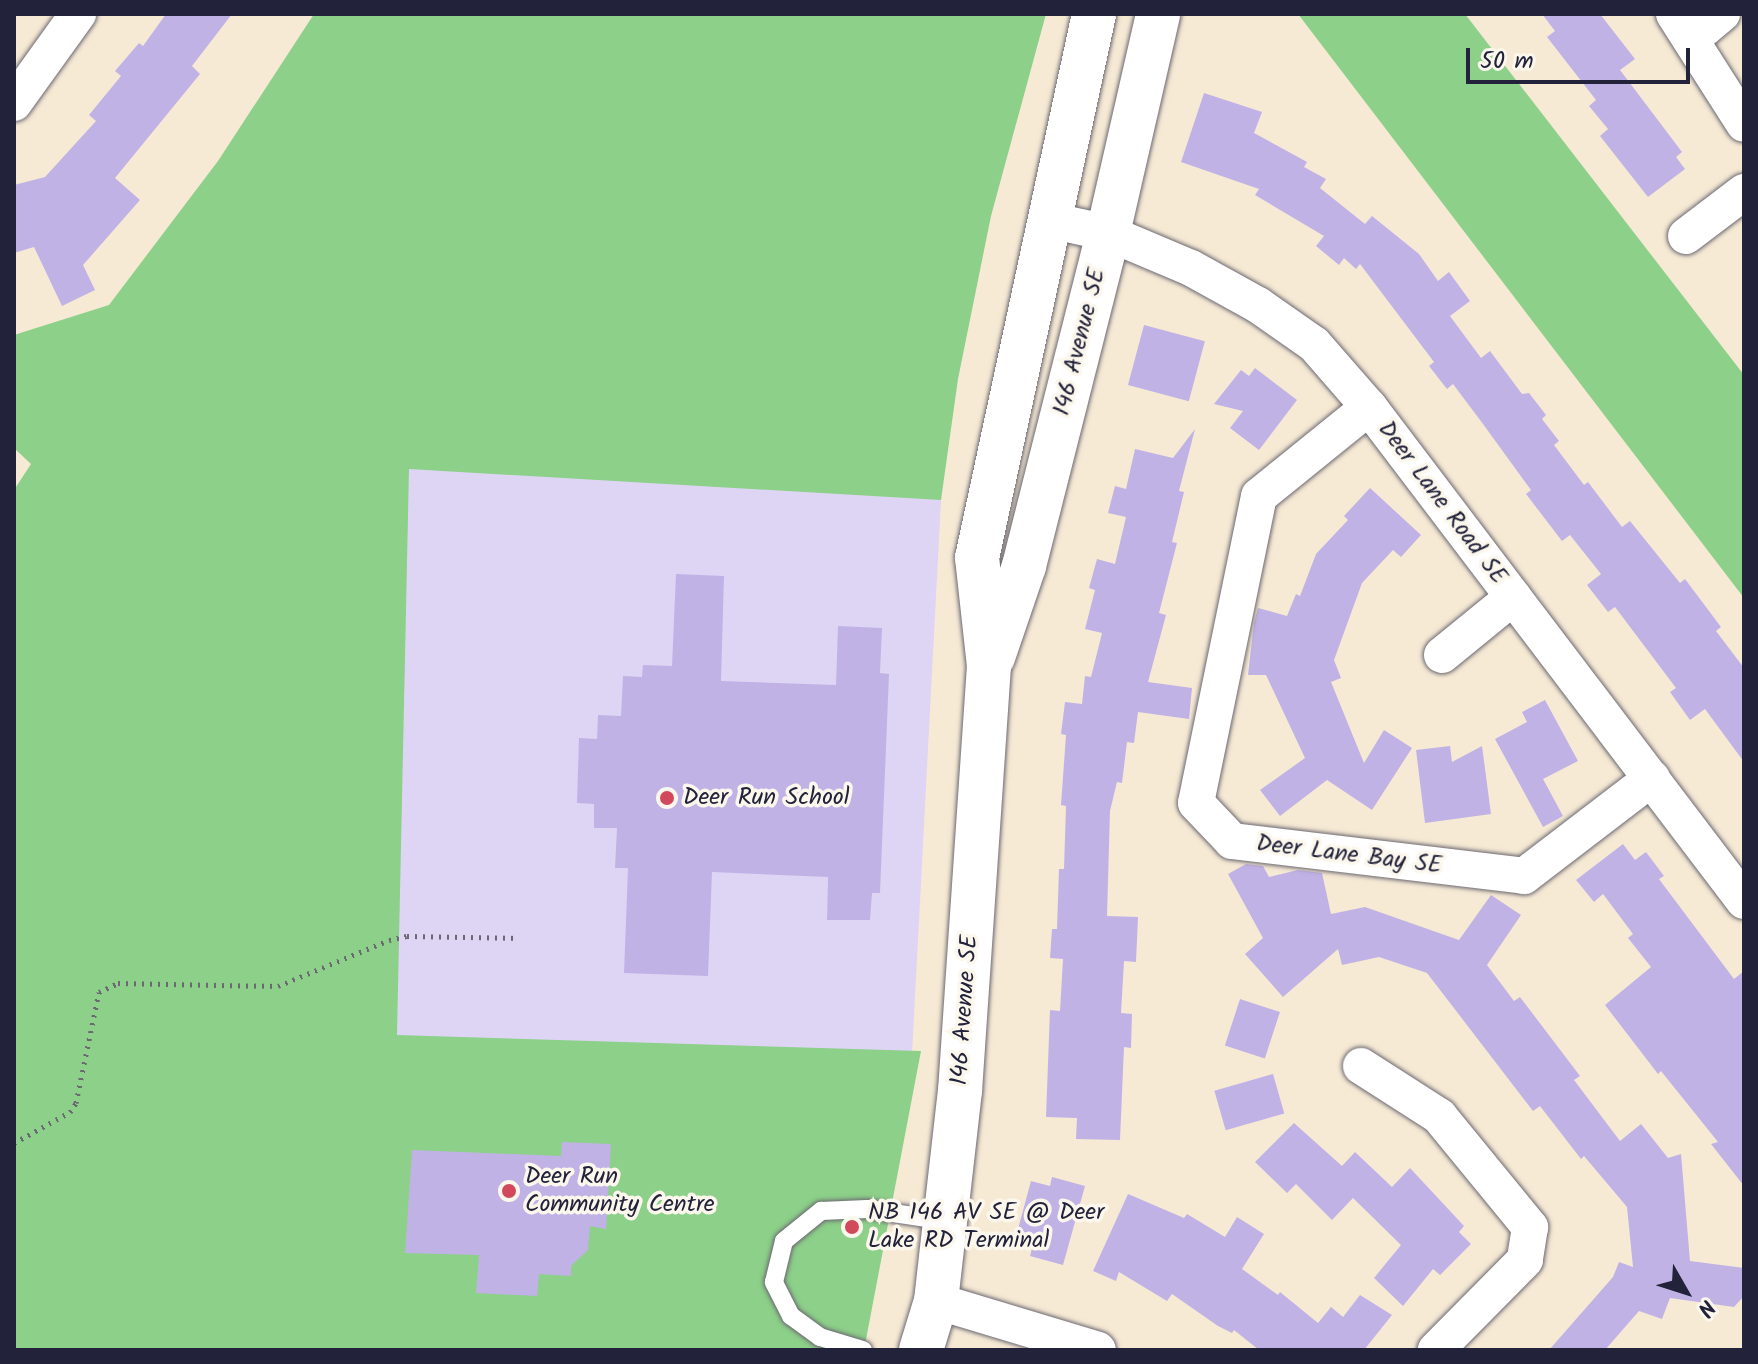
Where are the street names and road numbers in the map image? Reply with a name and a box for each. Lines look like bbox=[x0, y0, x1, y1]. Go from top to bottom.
street label: 146 Avenue SE bbox=[1048, 265, 1112, 419]
street label: Deer Lane Road SE bbox=[1371, 416, 1513, 590]
street label: Deer Lane Bay SE bbox=[1255, 829, 1443, 881]
street label: 146 Avenue SE bbox=[945, 934, 985, 1086]

